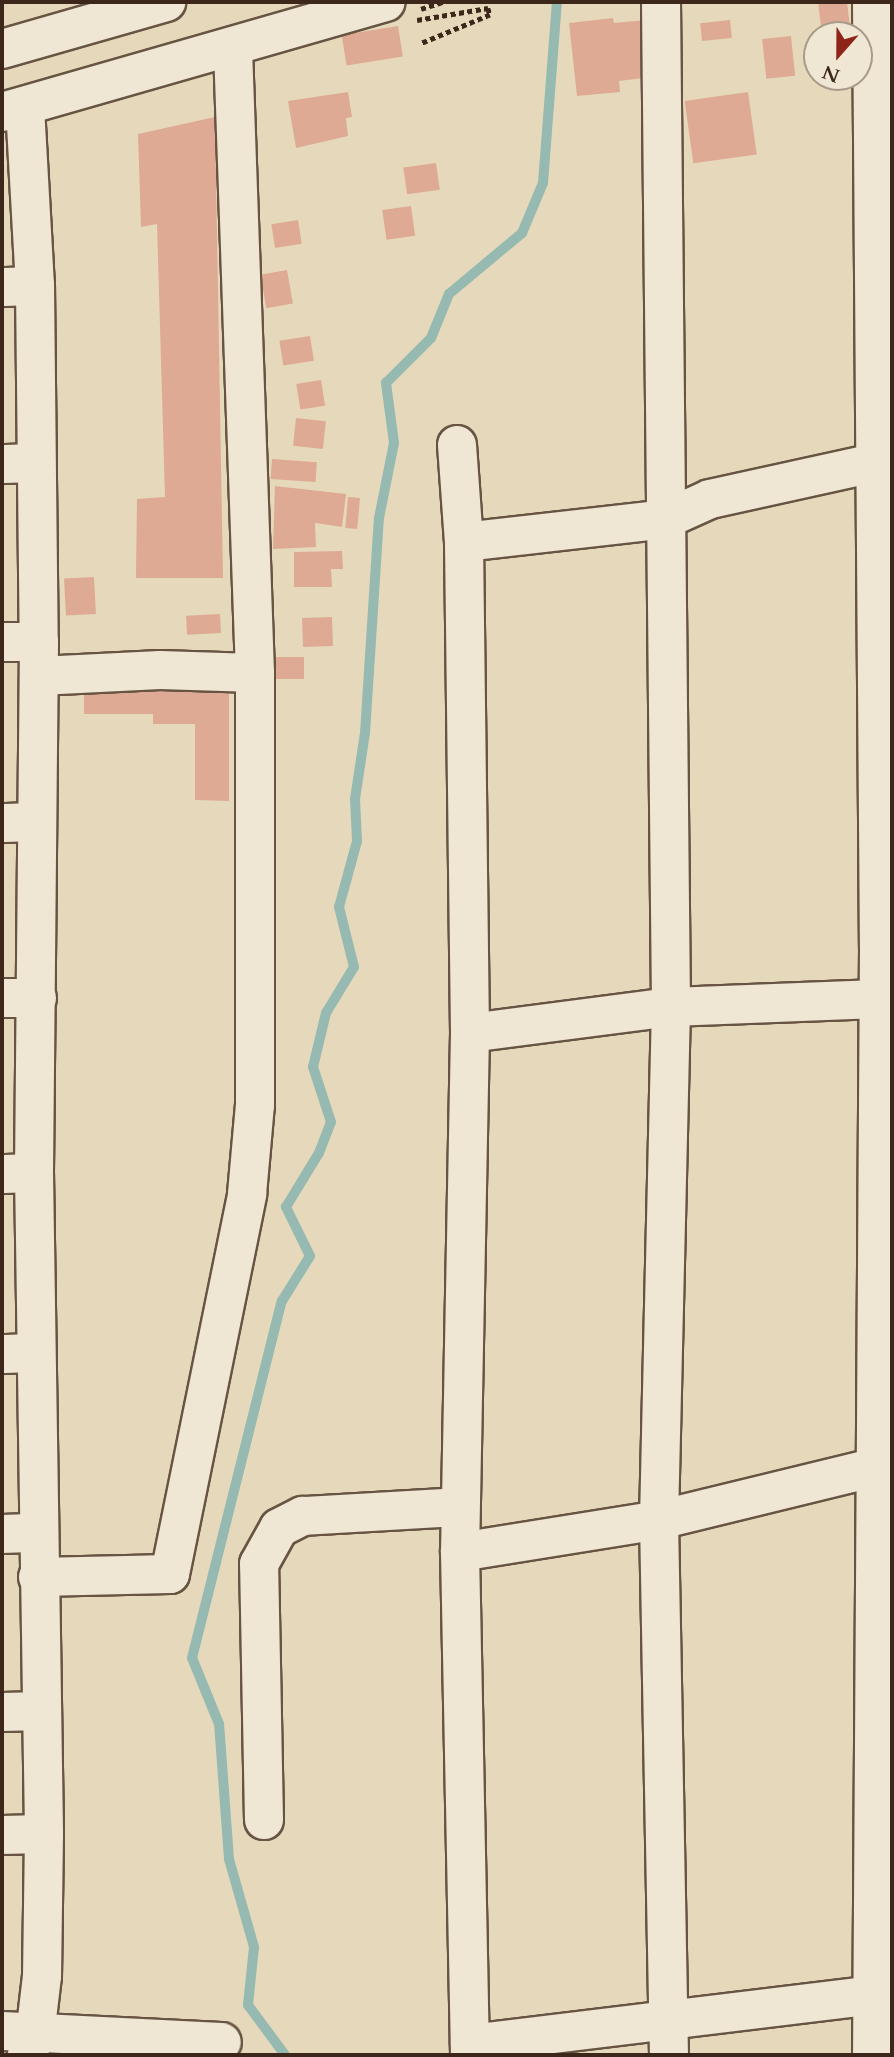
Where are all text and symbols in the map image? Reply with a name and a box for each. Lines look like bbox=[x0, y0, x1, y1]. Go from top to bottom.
north arrow bbox=[803, 21, 873, 91]
text: N bbox=[819, 59, 844, 89]

